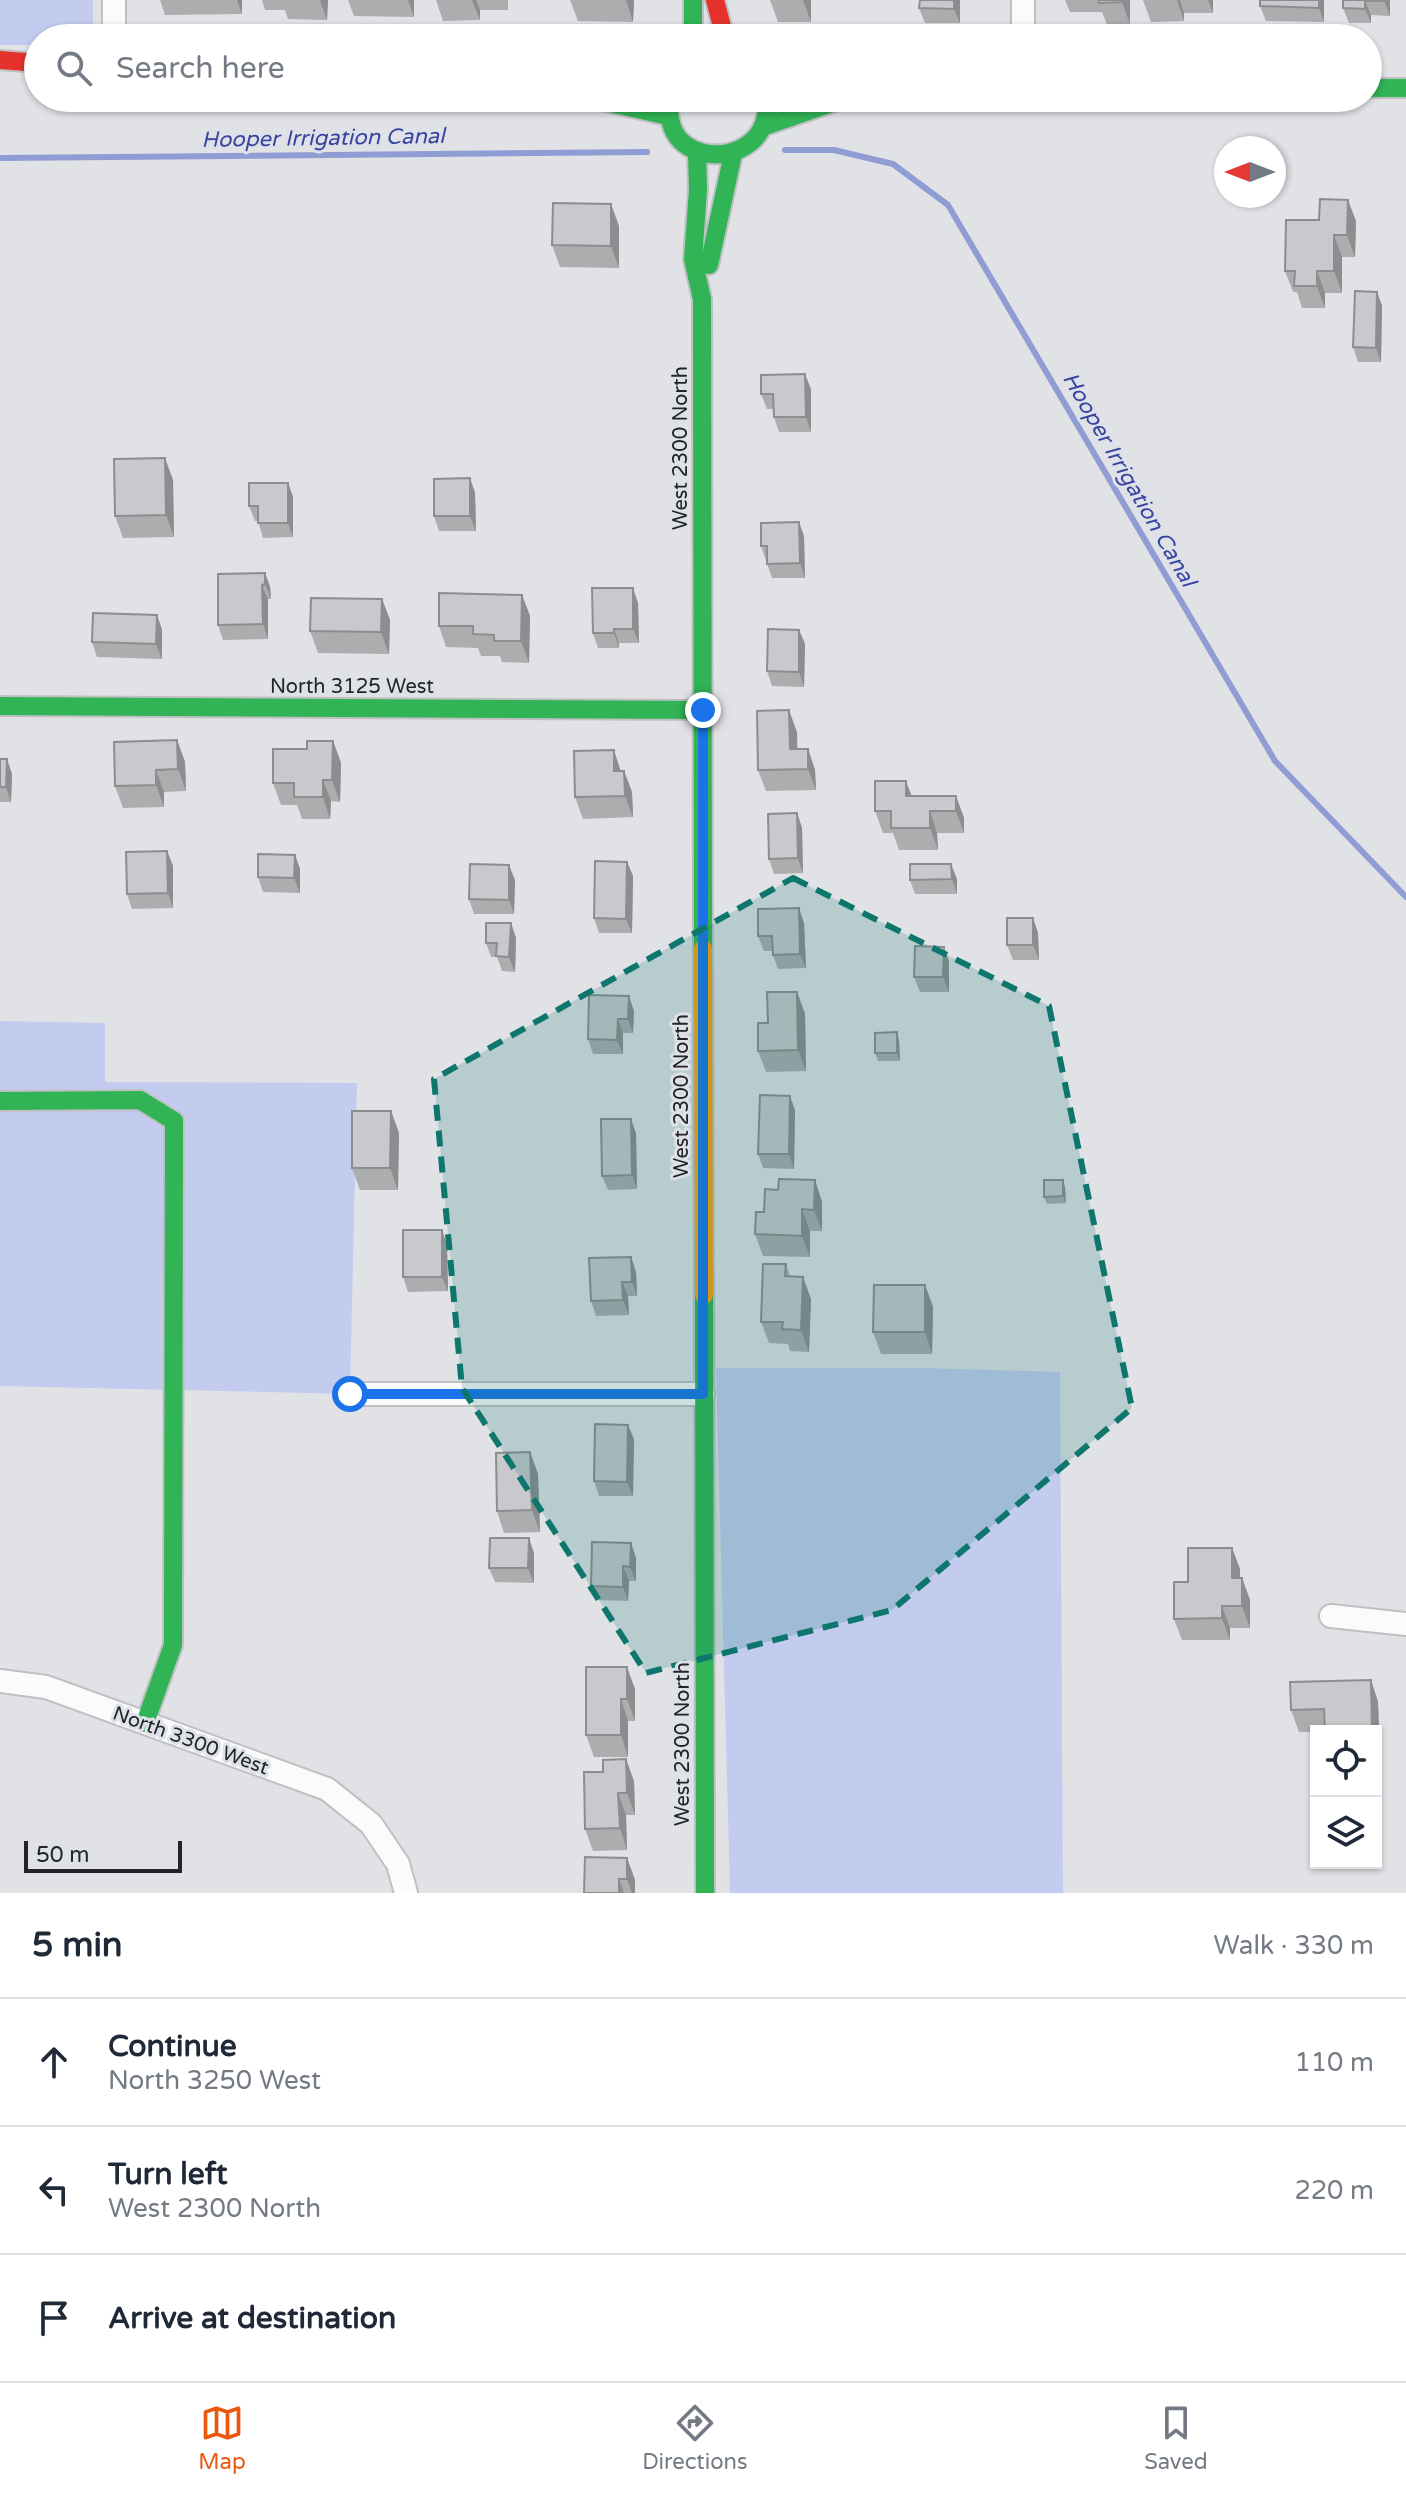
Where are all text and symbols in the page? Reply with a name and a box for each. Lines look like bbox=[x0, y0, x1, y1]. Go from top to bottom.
search box bbox=[24, 24, 1382, 112]
icon: search bbox=[52, 46, 96, 90]
text: Search here bbox=[116, 50, 285, 87]
water label: Hooper Irrigation Canal bbox=[201, 123, 447, 153]
north arrow bbox=[1214, 136, 1286, 208]
street label: West 2300 North bbox=[669, 366, 693, 530]
water label: Hooper Irrigation Canal bbox=[1057, 368, 1202, 593]
street label: North 3125 West bbox=[270, 675, 434, 699]
route end bbox=[685, 692, 721, 728]
street label: West 2300 North bbox=[670, 1014, 694, 1178]
route start bbox=[332, 1376, 368, 1412]
street label: West 2300 North bbox=[671, 1662, 695, 1826]
street label: North 3300 West bbox=[110, 1702, 272, 1780]
map controls bbox=[1310, 1725, 1382, 1869]
button: locate bbox=[1310, 1725, 1382, 1797]
button: layers bbox=[1310, 1797, 1382, 1869]
scale bar bbox=[24, 1837, 182, 1873]
text: 50 m bbox=[36, 1842, 90, 1868]
text: 5 min bbox=[32, 1925, 123, 1966]
text: Walk · 330 m bbox=[1214, 1930, 1374, 1961]
text: Continue bbox=[108, 2028, 237, 2065]
icon: ahead bbox=[32, 2040, 76, 2084]
text: 110 m bbox=[1294, 2047, 1374, 2078]
text: North 3250 West bbox=[108, 2065, 321, 2096]
text: Turn left bbox=[108, 2156, 227, 2193]
icon: left bbox=[32, 2168, 76, 2212]
text: 220 m bbox=[1294, 2175, 1374, 2206]
text: West 2300 North bbox=[108, 2193, 321, 2224]
icon: arrive bbox=[32, 2296, 76, 2340]
text: Arrive at destination bbox=[108, 2300, 396, 2337]
tab: Map bbox=[198, 2401, 246, 2475]
tab: Directions bbox=[642, 2401, 748, 2475]
tab: Saved bbox=[1144, 2401, 1208, 2475]

